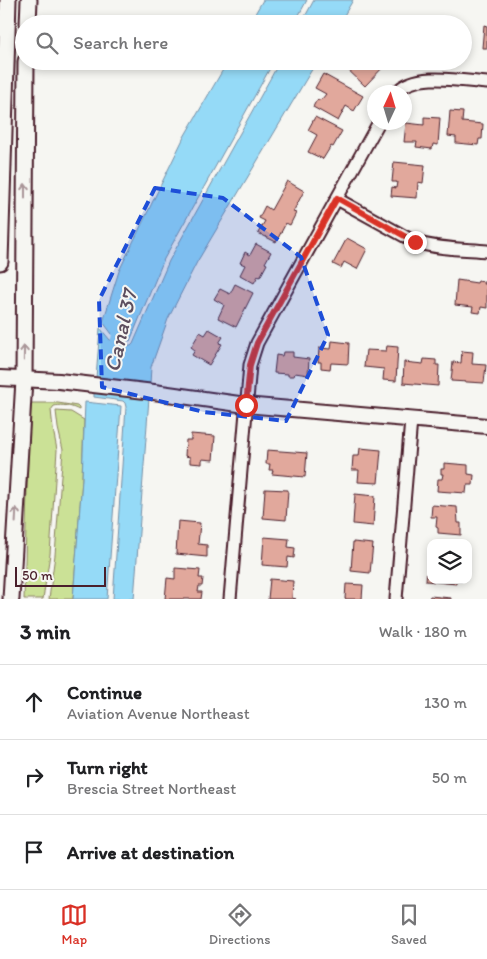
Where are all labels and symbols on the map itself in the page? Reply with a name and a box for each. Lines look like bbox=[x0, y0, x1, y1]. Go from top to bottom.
north arrow bbox=[367, 85, 412, 130]
one-way arrow bbox=[20, 183, 30, 199]
route end bbox=[404, 231, 427, 254]
water label: Canal 37 bbox=[98, 285, 144, 375]
one-way arrow bbox=[20, 345, 29, 361]
route start bbox=[235, 394, 258, 417]
one-way arrow bbox=[11, 508, 21, 524]
scale bar bbox=[15, 564, 106, 587]

